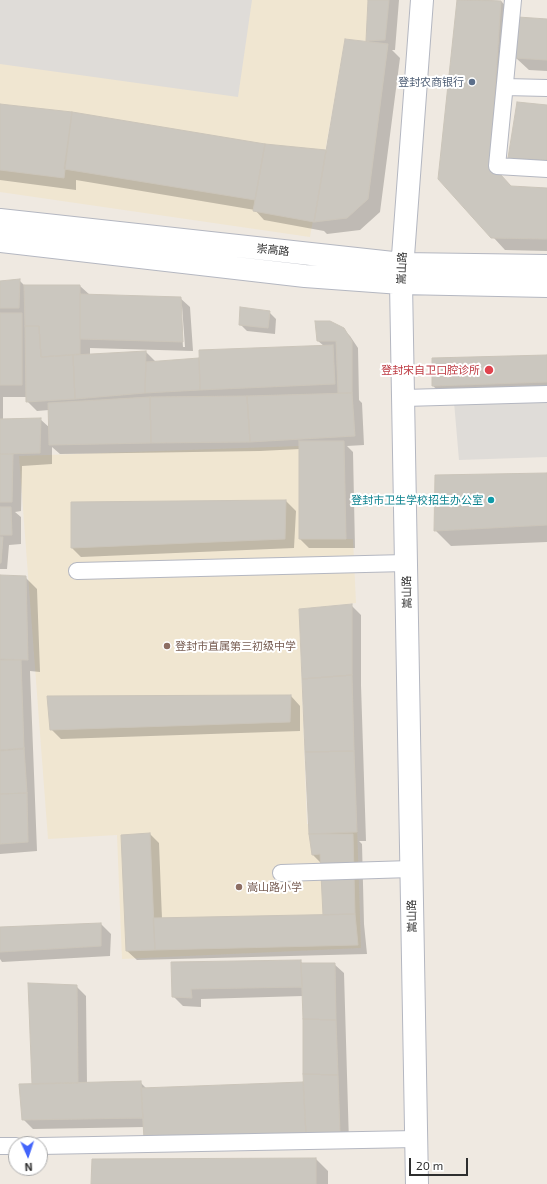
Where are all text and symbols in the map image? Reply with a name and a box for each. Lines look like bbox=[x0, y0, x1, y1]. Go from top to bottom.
place label: 登封农商银行 bbox=[398, 75, 464, 89]
marker: 登封农商银行 bbox=[467, 77, 477, 87]
street label: 崇高路 bbox=[256, 242, 290, 258]
street label: 嵩山路 bbox=[395, 251, 409, 285]
place label: 登封宋自卫口腔诊所 bbox=[381, 363, 480, 377]
marker: 登封宋自卫口腔诊所 bbox=[483, 364, 495, 376]
place label: 登封市卫生学校招生办公室 bbox=[351, 493, 483, 507]
marker: 登封市卫生学校招生办公室 bbox=[486, 495, 496, 505]
street label: 嵩山路 bbox=[400, 575, 414, 609]
place label: 登封市直属第三初级中学 bbox=[175, 639, 296, 653]
marker: 登封市直属第三初级中学 bbox=[162, 641, 172, 651]
place label: 嵩山路小学 bbox=[247, 880, 302, 894]
marker: 嵩山路小学 bbox=[234, 882, 244, 892]
street label: 嵩山路 bbox=[405, 899, 419, 933]
north arrow bbox=[8, 1136, 48, 1176]
scale bar bbox=[411, 1150, 470, 1176]
text: 20 m bbox=[416, 1158, 443, 1172]
text: N bbox=[24, 1161, 33, 1174]

